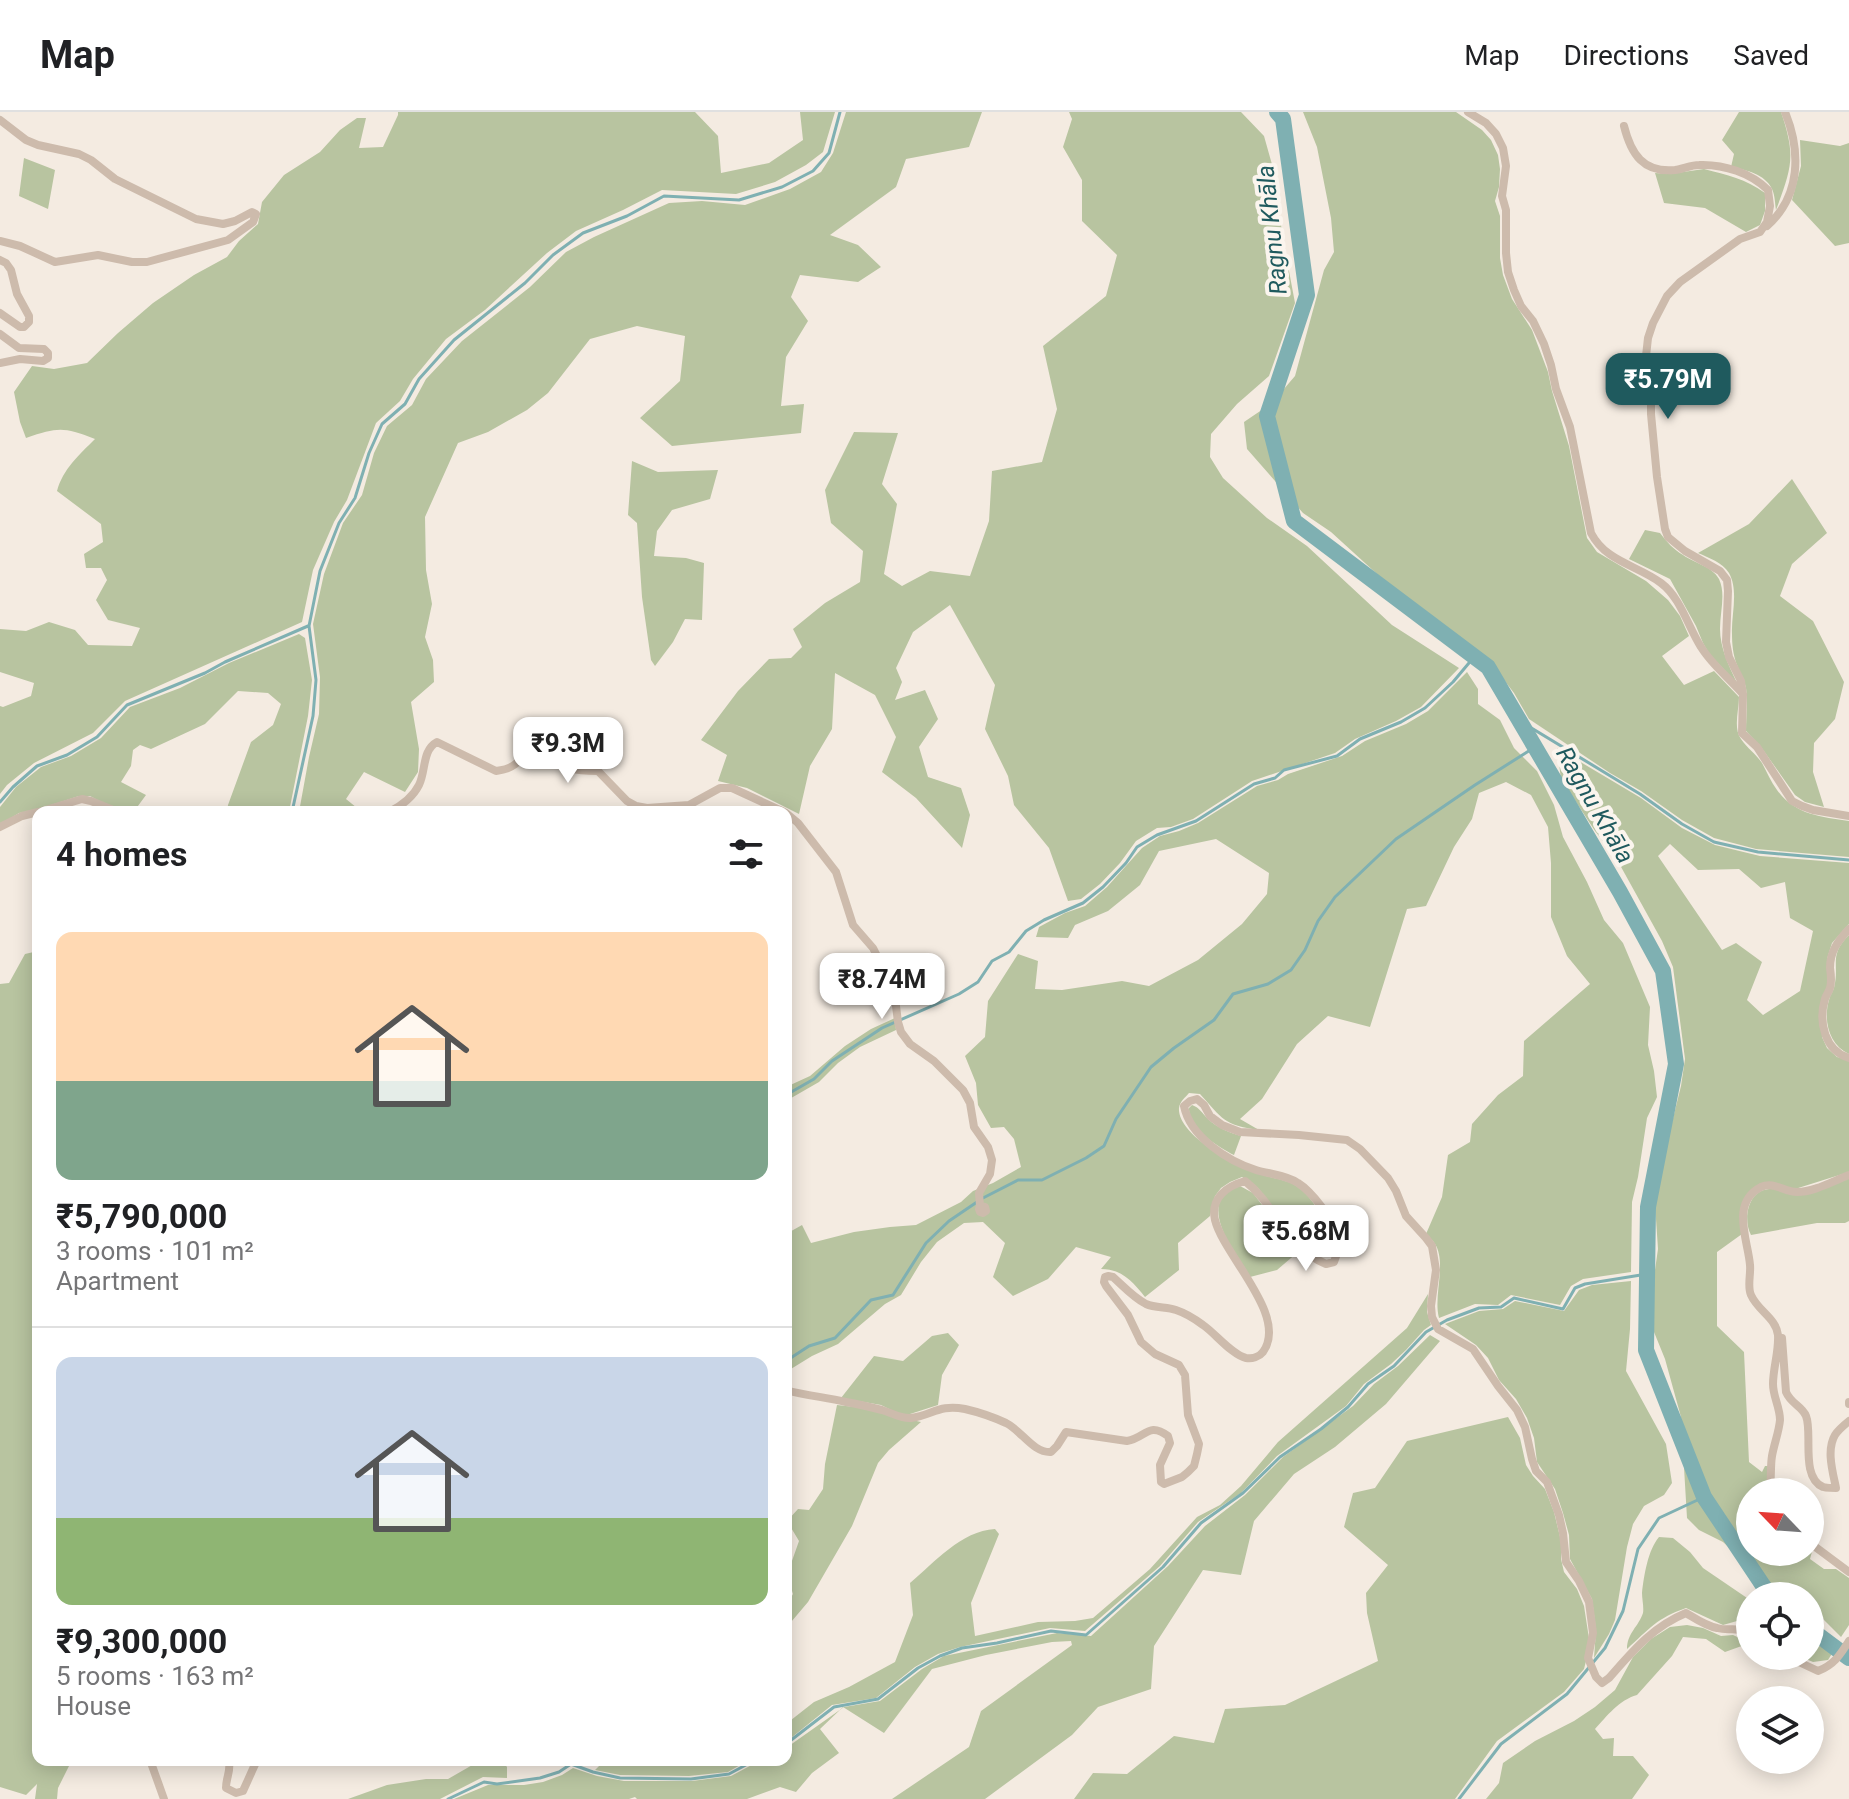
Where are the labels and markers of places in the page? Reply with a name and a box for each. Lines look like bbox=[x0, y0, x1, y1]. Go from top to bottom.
pin: ₹5.79M bbox=[1603, 353, 1733, 421]
pin: ₹9.3M bbox=[512, 717, 624, 785]
pin: ₹8.74M bbox=[817, 953, 947, 1021]
pin: ₹5.68M bbox=[1241, 1205, 1371, 1273]

